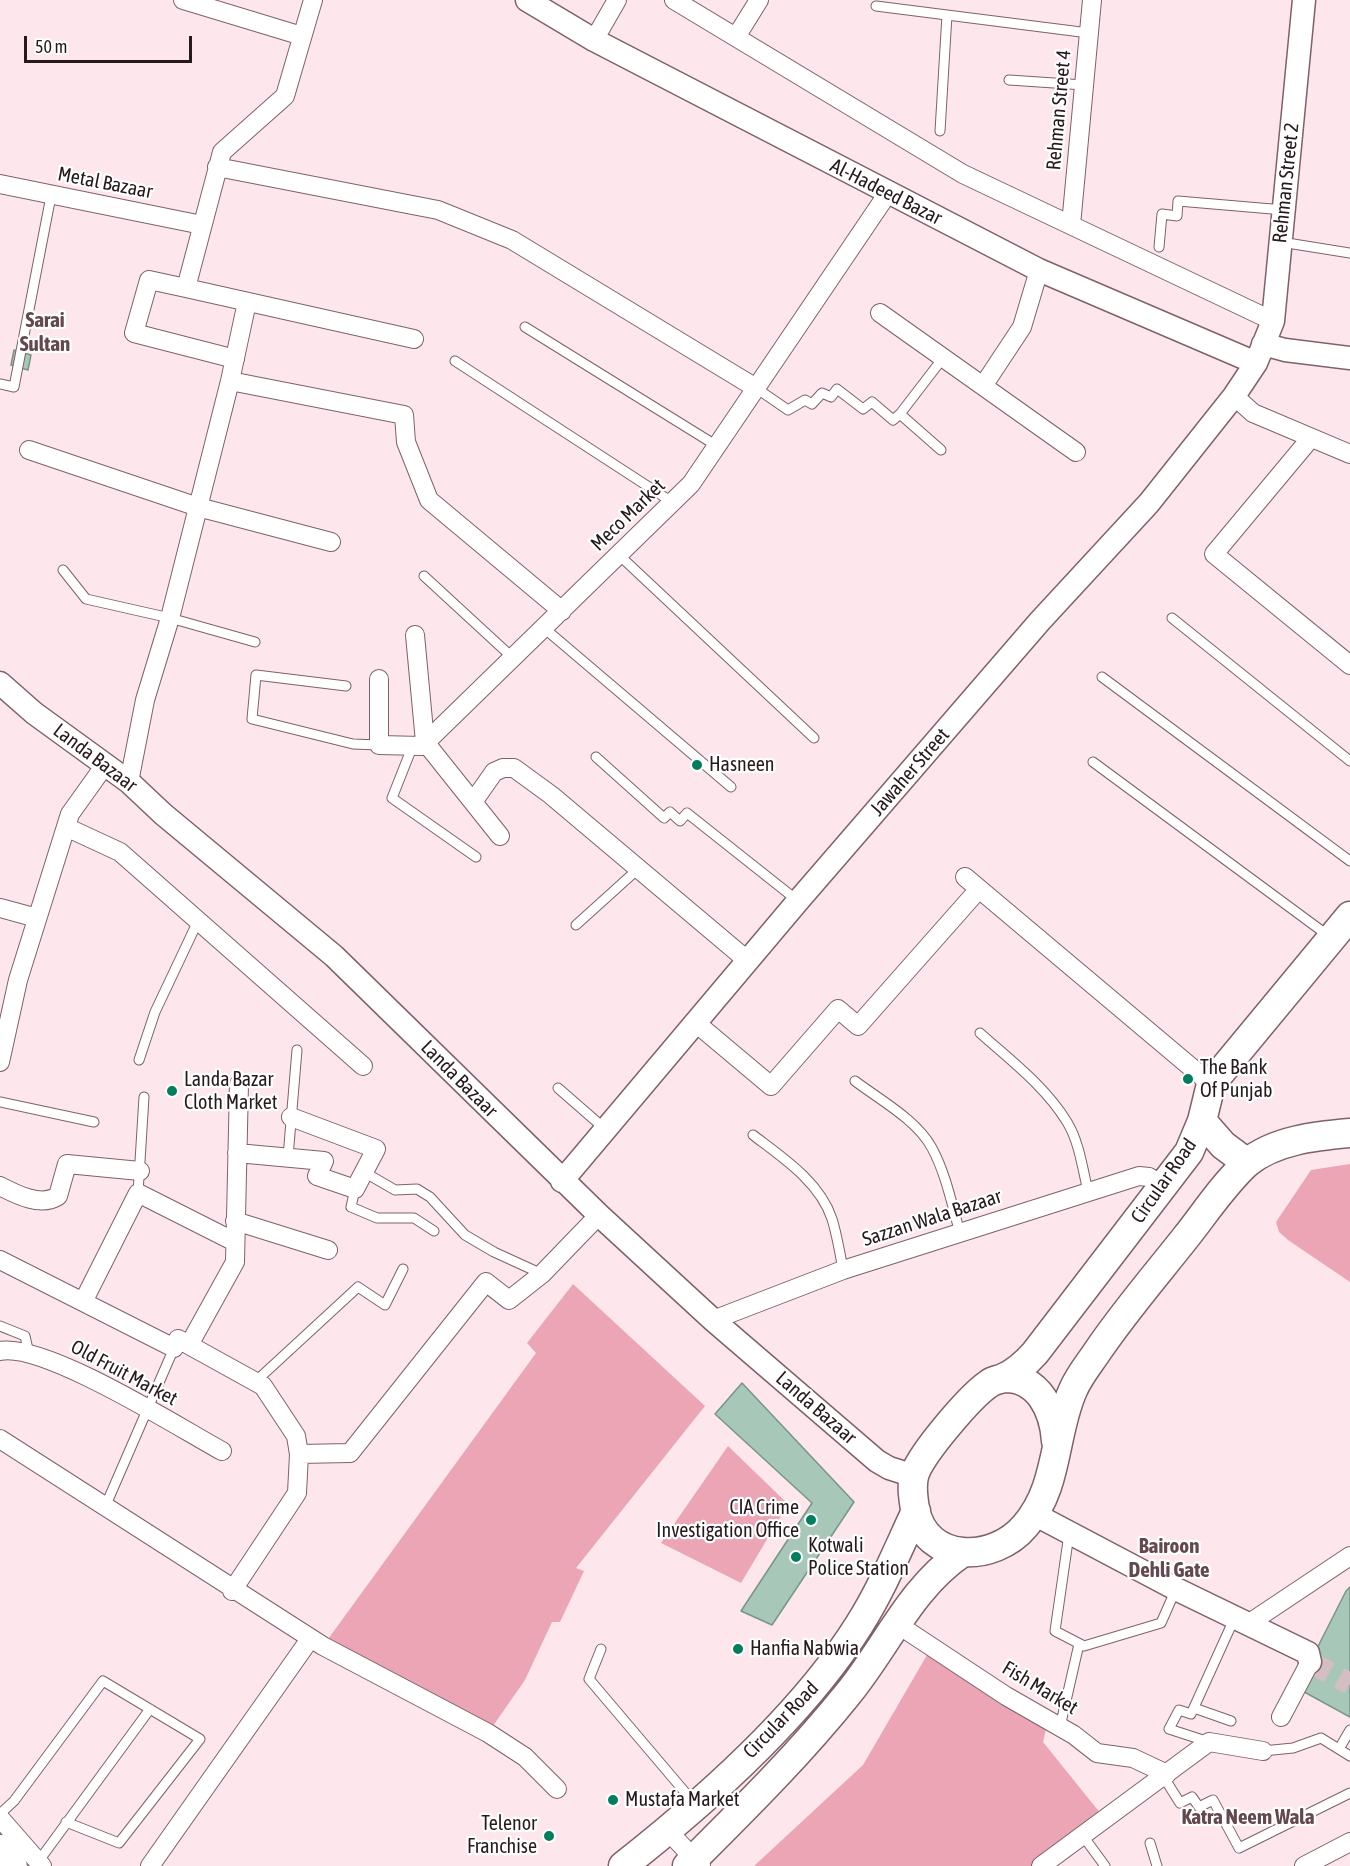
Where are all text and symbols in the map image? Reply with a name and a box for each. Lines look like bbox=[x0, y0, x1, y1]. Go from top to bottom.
scale bar bbox=[27, 24, 195, 62]
text: 50 m bbox=[35, 36, 67, 57]
street label: Rehman Street 4 bbox=[1042, 49, 1076, 171]
street label: Rehman Street 2 bbox=[1268, 122, 1304, 244]
street label: Al-Hadeed Bazar bbox=[826, 154, 946, 230]
street label: Metal Bazaar bbox=[56, 162, 154, 204]
district label: Sarai Sultan bbox=[20, 307, 70, 357]
street label: Meco Market bbox=[586, 474, 670, 556]
street label: Landa Bazaar bbox=[48, 719, 142, 797]
street label: Jawaher Street bbox=[866, 723, 954, 821]
place label: Hasneen bbox=[709, 753, 774, 777]
marker: Hasneen bbox=[690, 758, 704, 772]
street label: Landa Bazaar bbox=[416, 1036, 502, 1122]
place label: The Bank Of Punjab bbox=[1200, 1056, 1272, 1103]
place label: Landa Bazar Cloth Market bbox=[184, 1068, 278, 1115]
marker: The Bank Of Punjab bbox=[1181, 1072, 1195, 1086]
marker: Landa Bazar Cloth Market bbox=[165, 1084, 179, 1098]
street label: Circular Road bbox=[1126, 1134, 1202, 1228]
street label: Sazzan Wala Bazaar bbox=[859, 1184, 1005, 1252]
street label: Old Fruit Market bbox=[67, 1335, 181, 1411]
street label: Landa Bazaar bbox=[771, 1367, 861, 1449]
place label: CIA Crime Investigation Office bbox=[656, 1496, 799, 1543]
marker: CIA Crime Investigation Office bbox=[804, 1513, 818, 1527]
district label: Bairoon Dehli Gate bbox=[1128, 1533, 1210, 1583]
place label: Kotwali Police Station bbox=[808, 1534, 909, 1581]
marker: Kotwali Police Station bbox=[789, 1550, 803, 1564]
place label: Hanfia Nabwia bbox=[750, 1637, 859, 1661]
marker: Hanfia Nabwia bbox=[731, 1642, 745, 1656]
street label: Fish Market bbox=[998, 1656, 1082, 1720]
street label: Circular Road bbox=[738, 1676, 824, 1764]
place label: Mustafa Market bbox=[625, 1788, 740, 1812]
marker: Mustafa Market bbox=[606, 1793, 620, 1807]
district label: Katra Neem Wala bbox=[1181, 1804, 1315, 1830]
place label: Telenor Franchise bbox=[467, 1812, 537, 1859]
marker: Telenor Franchise bbox=[542, 1829, 556, 1843]

